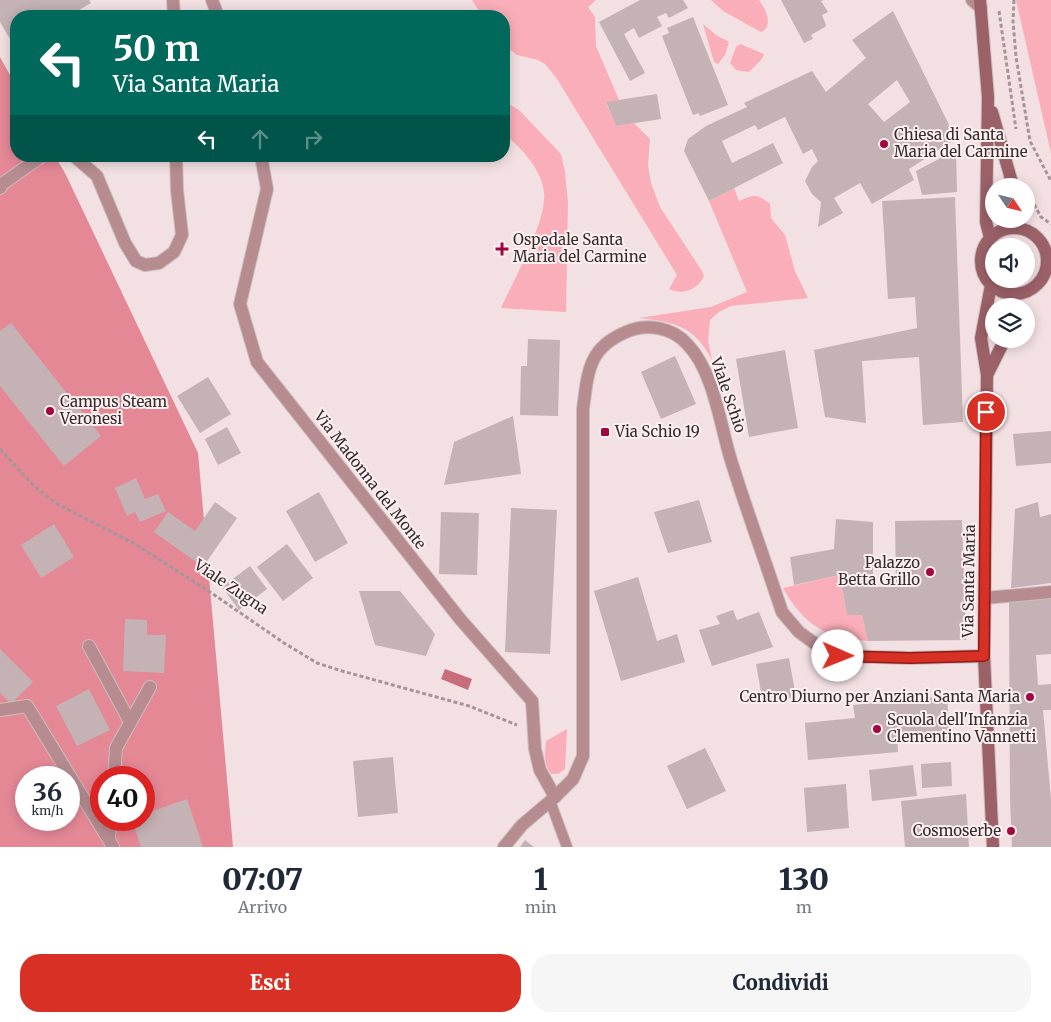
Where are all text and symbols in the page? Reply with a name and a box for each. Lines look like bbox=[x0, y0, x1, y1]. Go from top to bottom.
text: 50 m bbox=[113, 27, 200, 71]
icon: left bbox=[30, 30, 95, 95]
text: Via Santa Maria bbox=[113, 70, 279, 98]
icon: left bbox=[193, 125, 221, 153]
icon: ahead bbox=[246, 125, 274, 153]
icon: right bbox=[299, 125, 327, 153]
place label: Chiesa di Santa Maria del Carmine bbox=[894, 125, 1028, 161]
marker: Chiesa di Santa Maria del Carmine bbox=[878, 138, 890, 150]
north arrow bbox=[985, 178, 1035, 228]
map controls bbox=[985, 178, 1035, 348]
place label: Ospedale Santa Maria del Carmine bbox=[513, 230, 647, 266]
button: sound bbox=[985, 238, 1035, 288]
marker: Ospedale Santa Maria del Carmine bbox=[495, 242, 509, 256]
button: layers bbox=[985, 298, 1035, 348]
street label: Viale Schio bbox=[706, 354, 750, 435]
pin bbox=[965, 391, 1007, 433]
place label: Campus Steam Veronesi bbox=[59, 392, 167, 428]
icon: arrive bbox=[972, 398, 1000, 426]
marker: Campus Steam Veronesi bbox=[44, 405, 56, 417]
street label: Via Madonna del Monte bbox=[310, 406, 430, 553]
place label: Via Schio 19 bbox=[614, 422, 700, 441]
marker: Via Schio 19 bbox=[599, 426, 611, 438]
street label: Via Santa Maria bbox=[958, 524, 979, 639]
place label: Palazzo Betta Grillo bbox=[838, 553, 920, 589]
street label: Viale Zugna bbox=[190, 554, 272, 618]
marker: Palazzo Betta Grillo bbox=[924, 566, 936, 578]
position arrow bbox=[811, 629, 863, 681]
place label: Centro Diurno per Anziani Santa Maria bbox=[739, 687, 1020, 706]
marker: Centro Diurno per Anziani Santa Maria bbox=[1024, 691, 1036, 703]
place label: Scuola dell'Infanzia Clementino Vannetti bbox=[887, 710, 1037, 746]
marker: Scuola dell'Infanzia Clementino Vannetti bbox=[871, 723, 883, 735]
speed limit sign: 40 bbox=[90, 766, 155, 831]
text: 36 bbox=[33, 776, 62, 808]
text: km/h bbox=[32, 803, 63, 818]
place label: Cosmoserbe bbox=[913, 821, 1001, 840]
marker: Cosmoserbe bbox=[1005, 825, 1017, 837]
text: 07:07 bbox=[222, 860, 303, 898]
text: 1 bbox=[534, 860, 548, 898]
text: 130 bbox=[779, 860, 829, 898]
text: Arrivo bbox=[238, 897, 287, 917]
text: min bbox=[525, 897, 557, 917]
text: m bbox=[796, 897, 812, 917]
button: Esci bbox=[20, 954, 521, 1012]
button: Condividi bbox=[531, 954, 1031, 1012]

